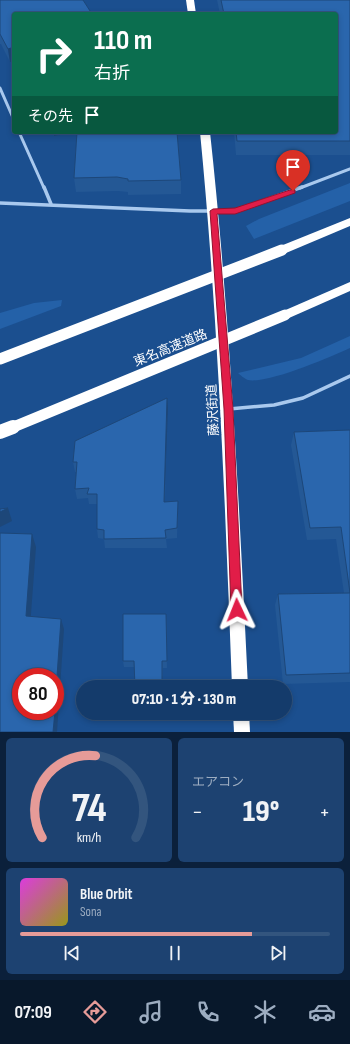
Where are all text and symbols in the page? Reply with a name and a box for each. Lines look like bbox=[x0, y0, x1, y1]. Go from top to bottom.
text: 110 m bbox=[94, 24, 152, 57]
icon: right bbox=[28, 28, 80, 80]
text: 右折 bbox=[94, 63, 130, 84]
icon: arrive bbox=[81, 104, 103, 126]
text: その先 bbox=[28, 107, 73, 126]
pin bbox=[276, 150, 310, 191]
icon: arrive bbox=[282, 156, 304, 178]
street label: 東名高速道路 bbox=[131, 326, 210, 370]
street label: 藤沢街道 bbox=[204, 384, 222, 436]
position arrow bbox=[216, 589, 258, 631]
speed limit sign: 80 bbox=[12, 668, 64, 720]
text: 07:10 · 1 分 · 130 m bbox=[132, 690, 236, 709]
text: エアコン bbox=[192, 774, 244, 790]
text: 74 bbox=[71, 784, 107, 833]
text: 19° bbox=[243, 794, 279, 830]
text: − bbox=[192, 799, 203, 826]
text: + bbox=[319, 799, 330, 826]
text: km/h bbox=[77, 829, 101, 846]
text: Blue Orbit bbox=[80, 885, 132, 904]
text: Sona bbox=[80, 904, 102, 920]
icon: previous bbox=[61, 942, 83, 964]
icon: pause bbox=[164, 942, 186, 964]
icon: next bbox=[267, 942, 289, 964]
icon: directions bbox=[81, 998, 109, 1026]
icon: music bbox=[137, 998, 165, 1026]
icon: phone bbox=[194, 998, 222, 1026]
icon: climate bbox=[251, 998, 279, 1026]
icon: car bbox=[308, 998, 336, 1026]
text: 07:09 bbox=[14, 1002, 52, 1023]

